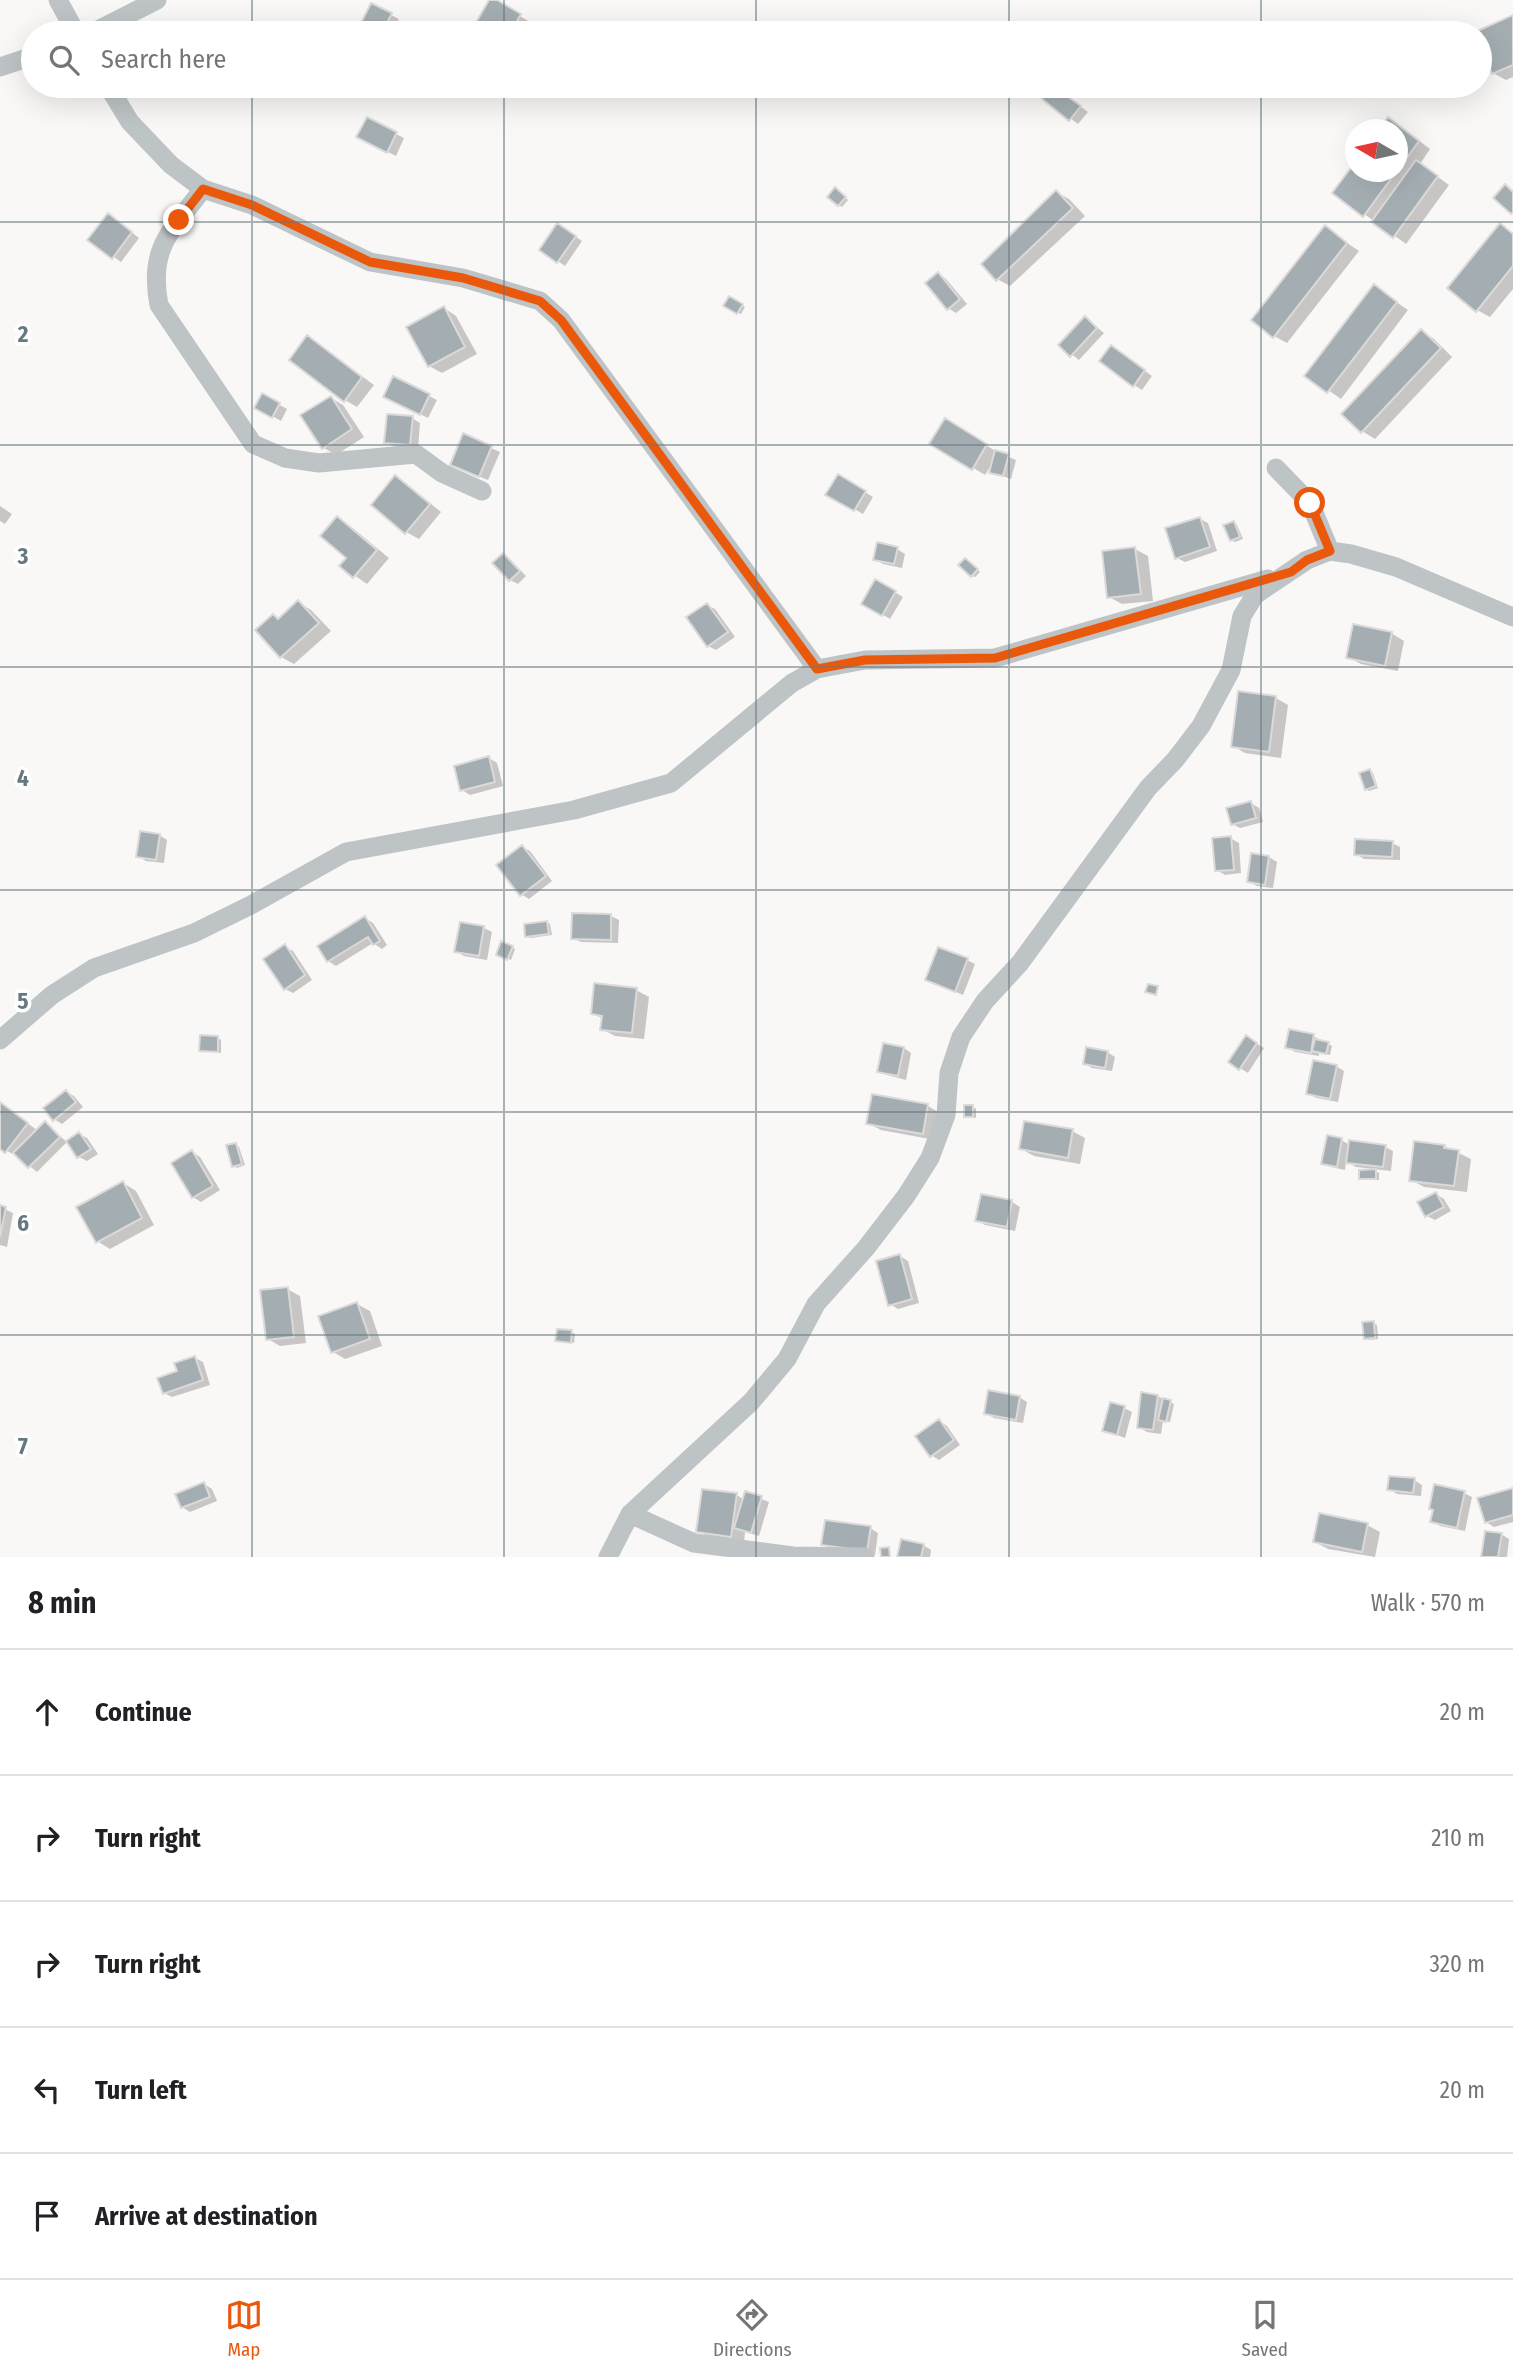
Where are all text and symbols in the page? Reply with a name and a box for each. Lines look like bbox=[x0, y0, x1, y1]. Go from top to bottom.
search box bbox=[21, 21, 1492, 98]
icon: search bbox=[45, 41, 83, 79]
text: Search here bbox=[101, 44, 226, 75]
north arrow bbox=[1345, 119, 1408, 182]
route end bbox=[163, 204, 194, 235]
text: 2 bbox=[17, 320, 29, 348]
route start bbox=[1294, 487, 1325, 518]
text: 3 bbox=[17, 542, 29, 570]
text: 4 bbox=[17, 764, 29, 792]
text: 5 bbox=[17, 987, 29, 1015]
text: 6 bbox=[17, 1209, 29, 1237]
text: 7 bbox=[18, 1432, 28, 1460]
text: 8 min bbox=[28, 1585, 96, 1621]
text: Walk · 570 m bbox=[1371, 1589, 1485, 1617]
icon: ahead bbox=[28, 1693, 66, 1731]
text: Continue bbox=[95, 1697, 192, 1728]
text: 20 m bbox=[1440, 1698, 1485, 1726]
icon: right bbox=[28, 1819, 66, 1857]
text: Turn right bbox=[95, 1823, 201, 1854]
text: 210 m bbox=[1431, 1824, 1485, 1852]
icon: right bbox=[28, 1945, 66, 1983]
text: Turn right bbox=[95, 1949, 201, 1980]
text: 320 m bbox=[1430, 1950, 1485, 1978]
icon: left bbox=[28, 2071, 66, 2109]
text: Turn left bbox=[95, 2075, 187, 2106]
text: 20 m bbox=[1440, 2076, 1485, 2104]
icon: arrive bbox=[28, 2197, 66, 2235]
text: Arrive at destination bbox=[95, 2201, 318, 2232]
tab: Map bbox=[225, 2296, 263, 2361]
tab: Directions bbox=[713, 2296, 792, 2361]
tab: Saved bbox=[1242, 2296, 1288, 2361]

